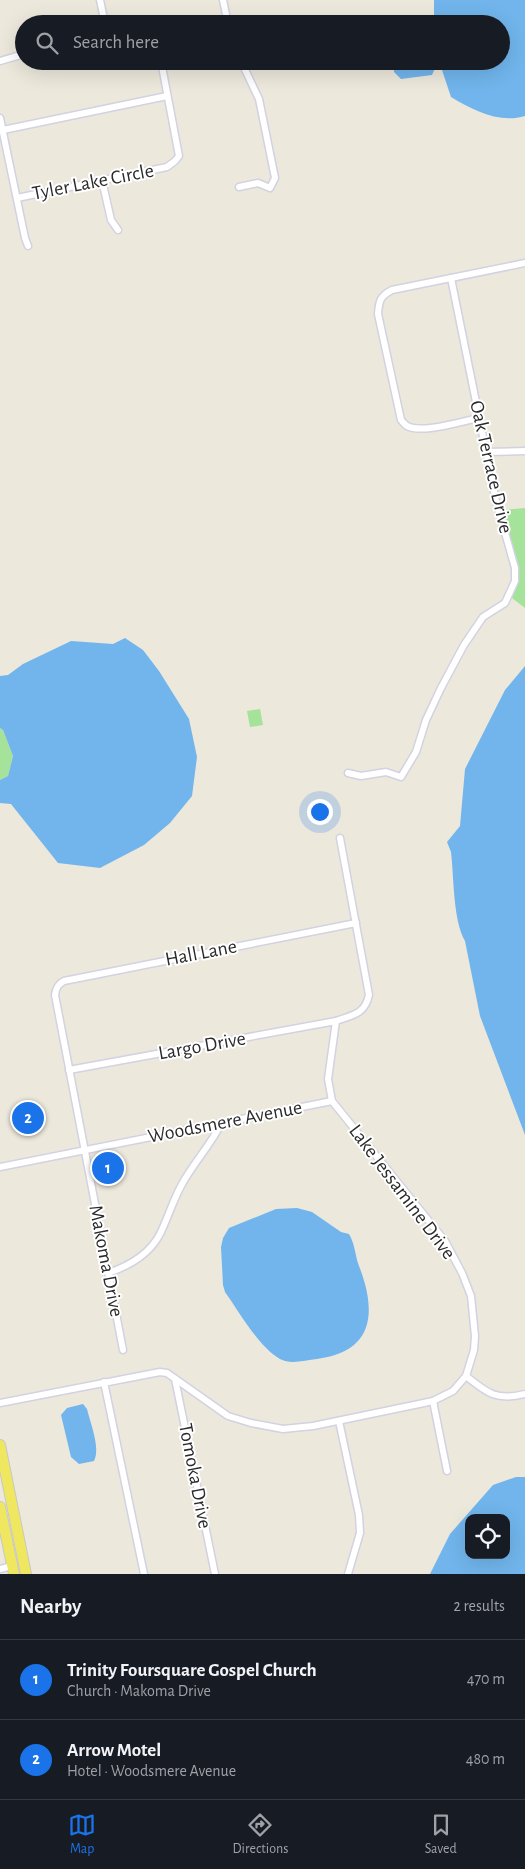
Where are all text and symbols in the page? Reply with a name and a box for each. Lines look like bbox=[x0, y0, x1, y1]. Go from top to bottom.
search box bbox=[15, 15, 510, 70]
icon: search bbox=[33, 29, 61, 57]
text: Search here bbox=[73, 33, 159, 52]
street label: Tyler Lake Circle bbox=[31, 160, 155, 204]
street label: Oak Terrace Drive bbox=[466, 399, 516, 535]
your location bbox=[307, 799, 333, 825]
street label: Hall Lane bbox=[163, 936, 239, 970]
street label: Largo Drive bbox=[157, 1028, 247, 1064]
street label: Woodsmere Avenue bbox=[146, 1097, 304, 1147]
pin: 2 bbox=[12, 1099, 44, 1137]
street label: Lake Jessamine Drive bbox=[345, 1121, 459, 1263]
pin: 1 bbox=[92, 1149, 124, 1187]
street label: Makoma Drive bbox=[85, 1203, 127, 1319]
street label: Tomoka Drive bbox=[175, 1422, 215, 1530]
map controls bbox=[465, 1514, 510, 1559]
button: locate bbox=[465, 1514, 510, 1559]
text: Nearby bbox=[20, 1596, 81, 1617]
text: 2 results bbox=[453, 1598, 505, 1614]
text: Trinity Foursquare Gospel Church bbox=[67, 1661, 317, 1680]
text: 1 bbox=[33, 1671, 39, 1687]
text: 470 m bbox=[467, 1671, 505, 1687]
text: Church · Makoma Drive bbox=[67, 1683, 211, 1699]
text: Arrow Motel bbox=[67, 1741, 161, 1760]
text: 2 bbox=[32, 1751, 40, 1767]
text: 480 m bbox=[466, 1751, 505, 1767]
text: Hotel · Woodsmere Avenue bbox=[67, 1763, 236, 1779]
tab: Map bbox=[68, 1811, 96, 1858]
tab: Directions bbox=[233, 1811, 288, 1858]
tab: Saved bbox=[425, 1811, 457, 1858]

